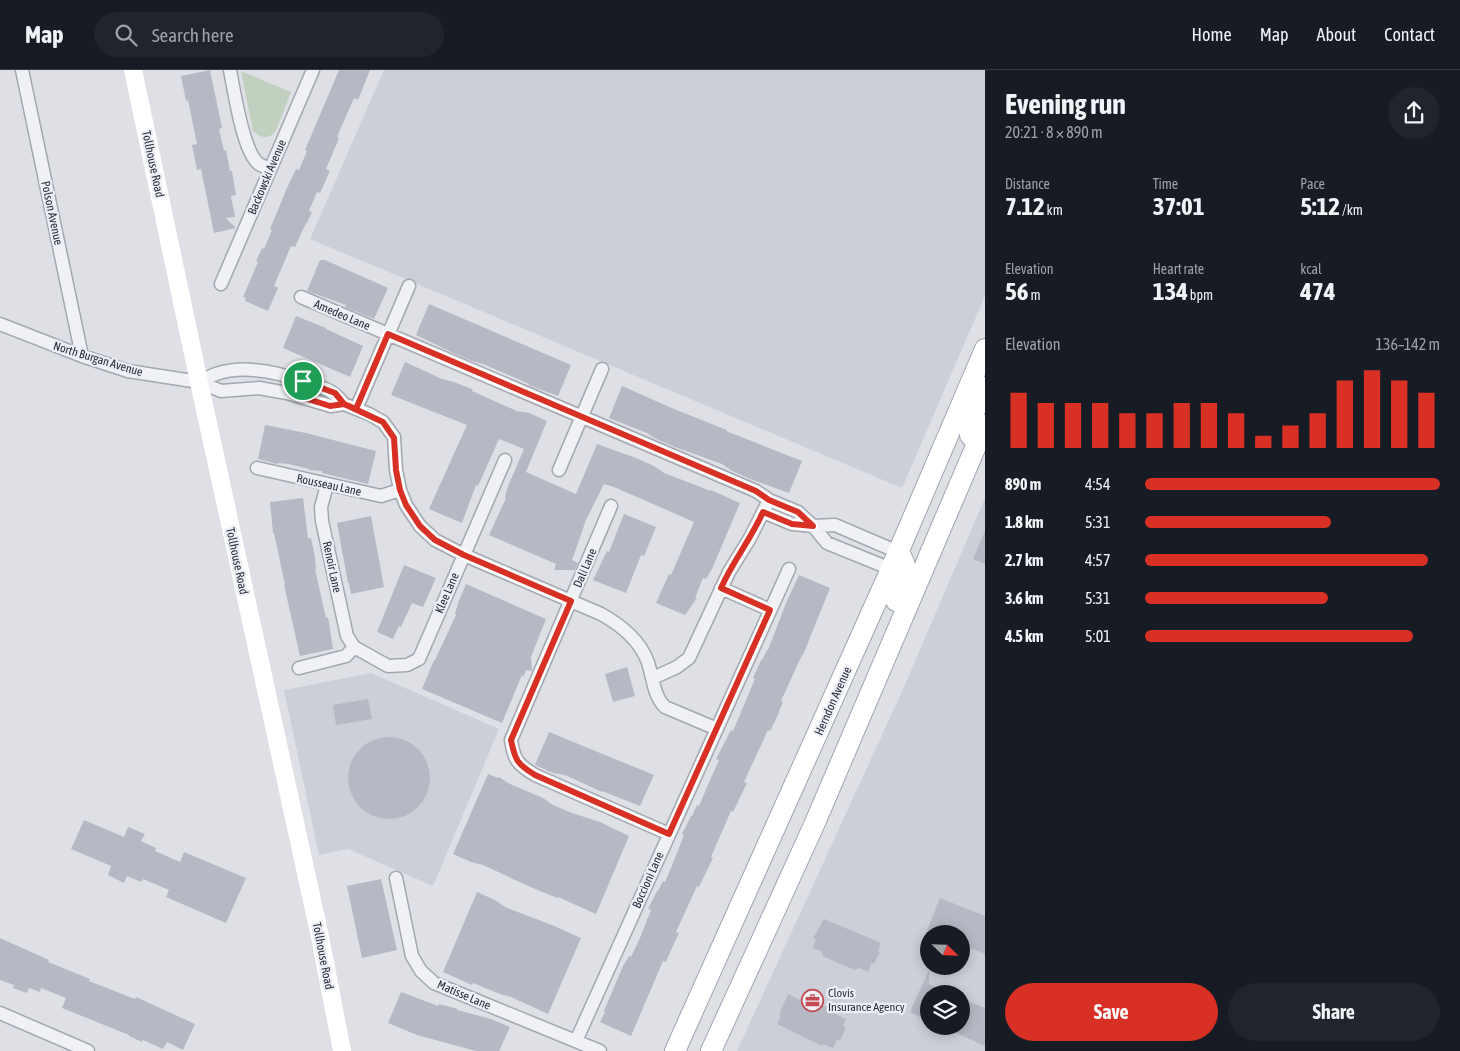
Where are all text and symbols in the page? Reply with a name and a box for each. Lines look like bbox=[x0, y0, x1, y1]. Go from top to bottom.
search box bbox=[94, 12, 444, 57]
text: Map bbox=[25, 21, 64, 48]
icon: search bbox=[112, 21, 140, 49]
text: Search here bbox=[152, 24, 234, 46]
text: Home bbox=[1192, 24, 1232, 45]
text: Map bbox=[1260, 24, 1289, 45]
text: About bbox=[1317, 24, 1356, 45]
text: Contact bbox=[1384, 24, 1435, 45]
button: share bbox=[1388, 87, 1440, 139]
text: Evening run bbox=[1005, 88, 1126, 120]
text: 20:21 · 8 × 890 m bbox=[1005, 123, 1103, 141]
street label: Tollhouse Road bbox=[139, 129, 167, 199]
street label: Backowski Avenue bbox=[245, 137, 289, 217]
text: Distance bbox=[1005, 176, 1050, 192]
text: Time bbox=[1153, 176, 1178, 192]
text: Pace bbox=[1300, 176, 1325, 192]
street label: Polson Avenue bbox=[38, 180, 66, 246]
text: 7.12 bbox=[1005, 192, 1045, 220]
text: 37:01 bbox=[1153, 192, 1205, 220]
text: 5:12 bbox=[1300, 192, 1340, 220]
text: km bbox=[1045, 202, 1063, 218]
text: /km bbox=[1340, 202, 1363, 218]
text: Elevation bbox=[1005, 261, 1054, 277]
text: Heart rate bbox=[1153, 261, 1204, 277]
text: kcal bbox=[1300, 261, 1322, 277]
text: 56 bbox=[1005, 277, 1029, 305]
text: 134 bbox=[1153, 277, 1188, 305]
text: 474 bbox=[1300, 277, 1336, 305]
text: m bbox=[1029, 287, 1041, 303]
text: bpm bbox=[1188, 287, 1213, 303]
street label: Amedeo Lane bbox=[312, 297, 372, 333]
text: Elevation bbox=[1005, 335, 1060, 353]
text: 136–142 m bbox=[1376, 335, 1440, 353]
street label: North Burgan Avenue bbox=[52, 339, 144, 379]
pin bbox=[282, 360, 324, 402]
icon: arrive bbox=[289, 367, 317, 395]
street label: Rousseau Lane bbox=[295, 471, 363, 499]
text: 890 m bbox=[1005, 475, 1041, 493]
text: 4:54 bbox=[1085, 475, 1110, 493]
text: 1.8 km bbox=[1005, 513, 1044, 531]
text: 5:31 bbox=[1085, 513, 1110, 531]
street label: Tollhouse Road bbox=[223, 526, 251, 596]
street label: Renoir Lane bbox=[320, 540, 344, 594]
street label: Dali Lane bbox=[570, 546, 600, 590]
text: 2.7 km bbox=[1005, 551, 1044, 569]
text: 4:57 bbox=[1085, 551, 1110, 569]
street label: Klee Lane bbox=[432, 571, 462, 615]
text: 3.6 km bbox=[1005, 589, 1044, 607]
text: 5:31 bbox=[1085, 589, 1110, 607]
text: 4.5 km bbox=[1005, 627, 1044, 645]
text: 5:01 bbox=[1085, 627, 1111, 645]
street label: Herndon Avenue bbox=[812, 664, 854, 738]
street label: Boccioni Lane bbox=[629, 850, 667, 910]
street label: Tollhouse Road bbox=[310, 921, 336, 991]
north arrow bbox=[920, 925, 970, 975]
map controls bbox=[920, 925, 970, 1035]
street label: Matisse Lane bbox=[435, 977, 493, 1013]
button: Save bbox=[1005, 983, 1218, 1041]
button: Share bbox=[1228, 983, 1440, 1041]
button: layers bbox=[920, 985, 970, 1035]
place label: Clovis Insurance Agency bbox=[828, 986, 905, 1014]
office icon: Clovis Insurance Agency bbox=[800, 988, 824, 1012]

